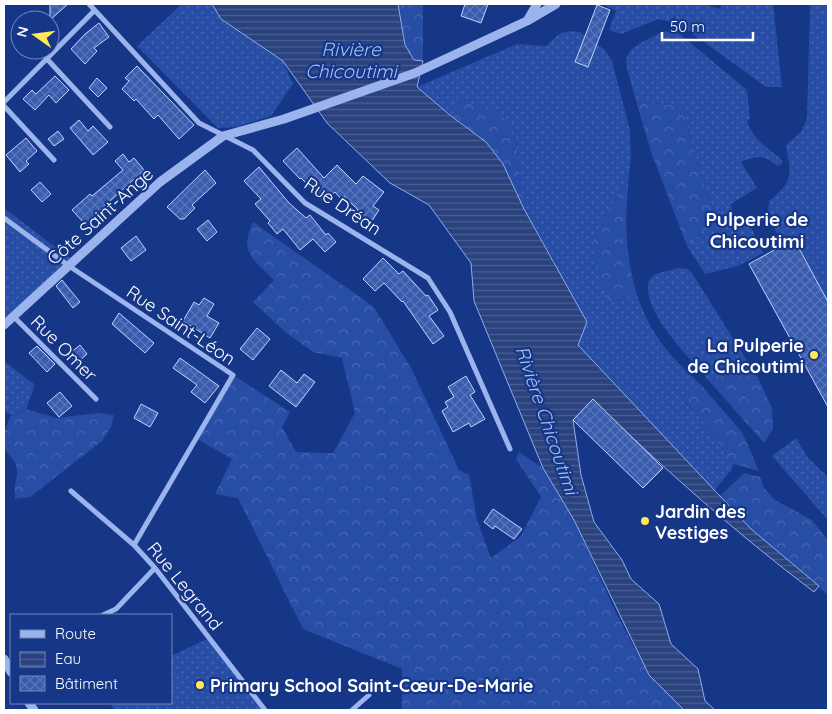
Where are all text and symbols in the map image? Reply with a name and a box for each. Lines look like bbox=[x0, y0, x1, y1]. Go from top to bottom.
north arrow bbox=[10, 10, 60, 60]
scale bar bbox=[662, 10, 753, 42]
text: 50 m bbox=[670, 17, 705, 36]
text: N bbox=[12, 25, 32, 39]
water label: Rivière Chicoutimi bbox=[305, 37, 399, 83]
street label: Côte Saint-Ange bbox=[42, 162, 158, 270]
street label: Rue Dréan bbox=[300, 172, 386, 240]
district label: Pulperie de Chicoutimi bbox=[705, 207, 809, 253]
street label: Rue Saint-Léon bbox=[122, 280, 240, 370]
street label: Rue Omer bbox=[26, 310, 102, 386]
place label: La Pulperie de Chicoutimi bbox=[687, 334, 804, 378]
water label: Rivière Chicoutimi bbox=[510, 342, 584, 499]
marker: La Pulperie de Chicoutimi bbox=[808, 349, 820, 361]
place label: Jardin des Vestiges bbox=[655, 500, 746, 544]
marker: Jardin des Vestiges bbox=[639, 515, 651, 527]
street label: Rue Legrand bbox=[142, 537, 228, 635]
legend bbox=[10, 614, 172, 704]
text: Route bbox=[55, 624, 96, 643]
text: Eau bbox=[55, 649, 81, 668]
text: Bâtiment bbox=[55, 674, 118, 693]
place label: Primary School Saint-Cœur-De-Marie bbox=[210, 674, 533, 697]
marker: Primary School Saint-Cœur-De-Marie bbox=[194, 679, 206, 691]

